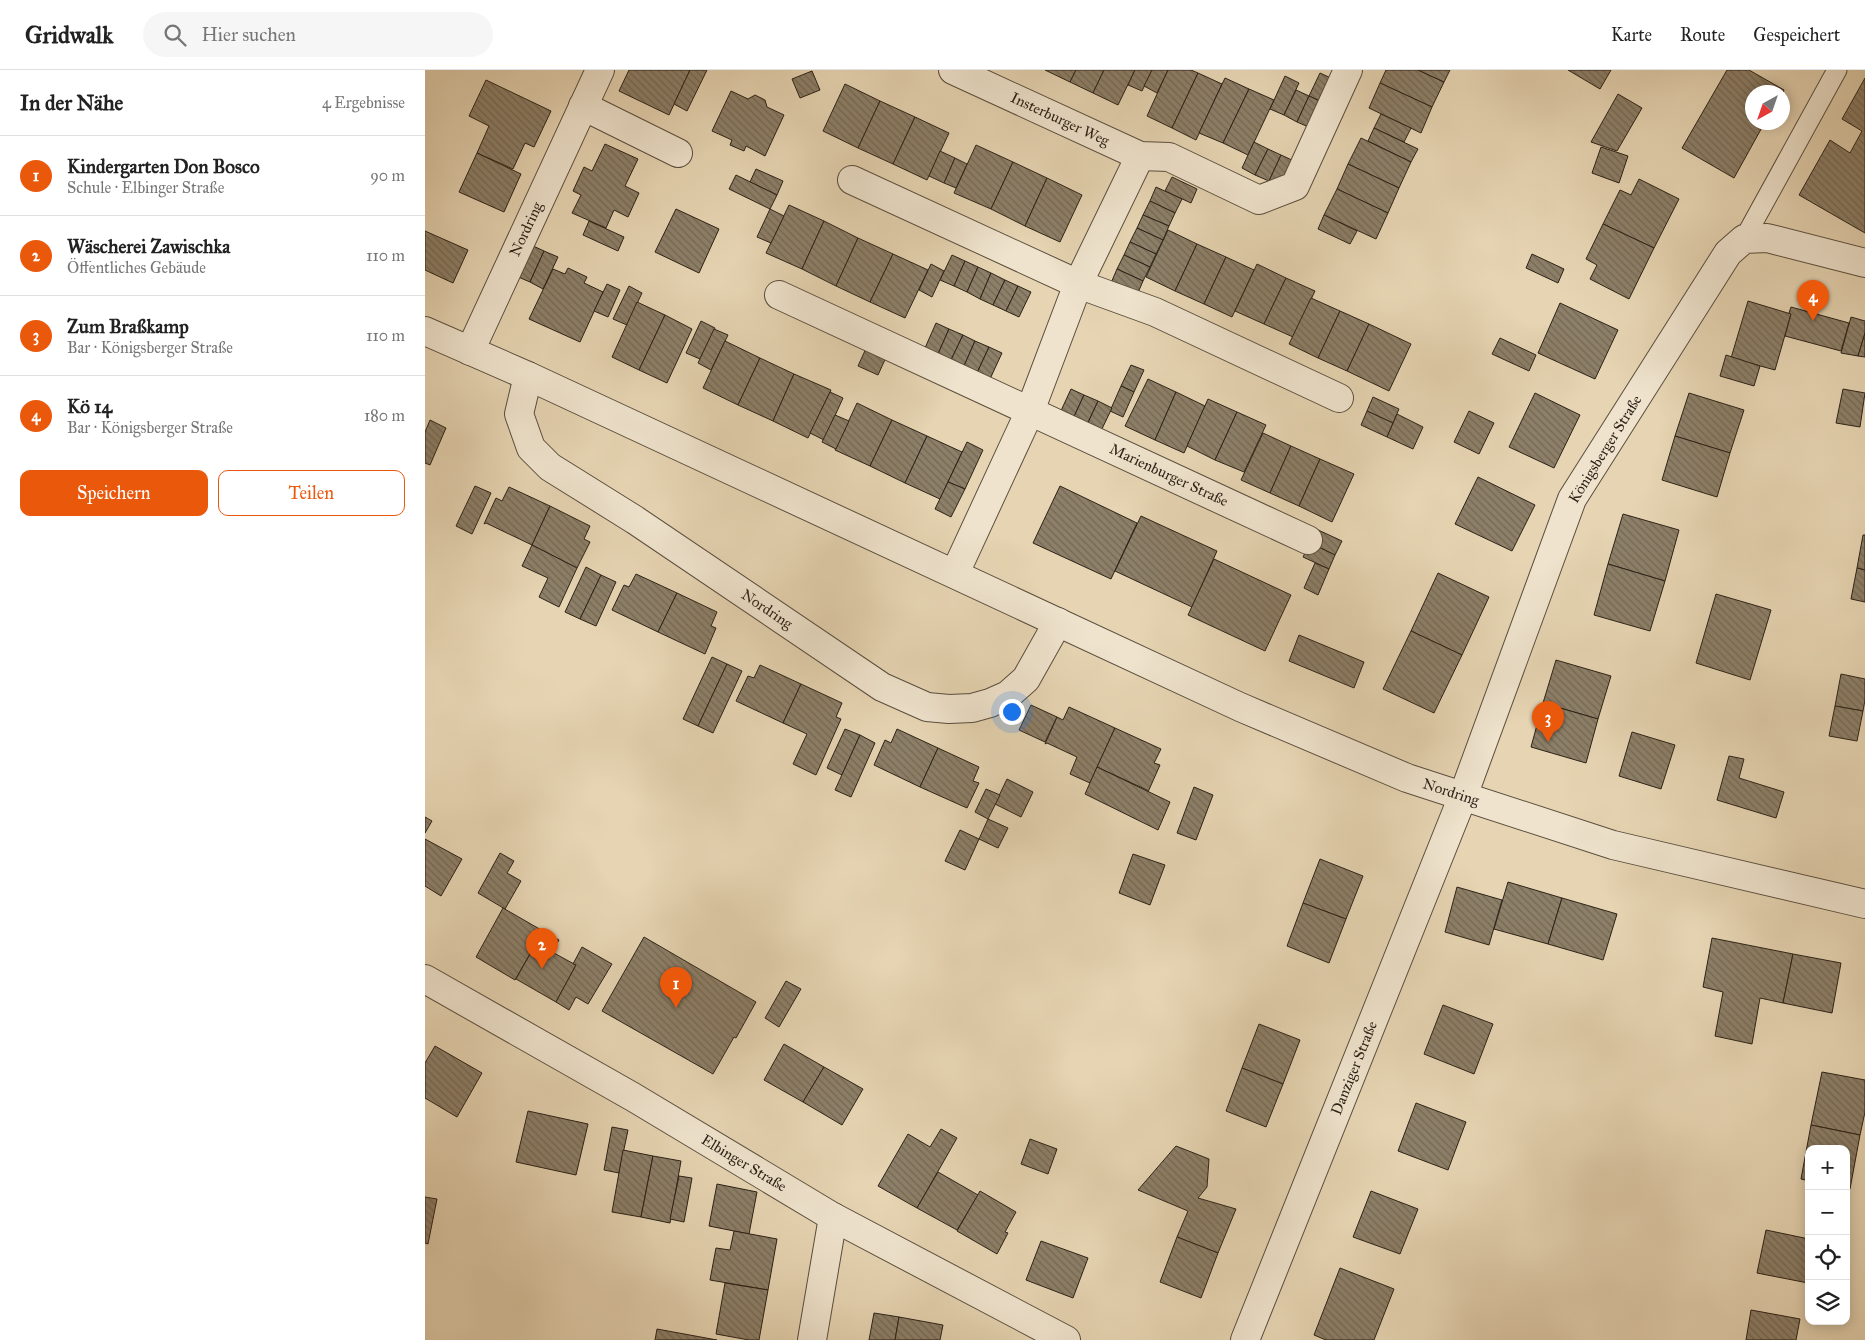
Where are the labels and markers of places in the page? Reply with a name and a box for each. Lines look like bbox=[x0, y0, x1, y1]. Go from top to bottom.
pin: 4 bbox=[1797, 280, 1829, 321]
pin: 3 bbox=[1532, 701, 1564, 742]
pin: 2 bbox=[526, 928, 558, 969]
pin: 1 bbox=[660, 967, 692, 1008]

